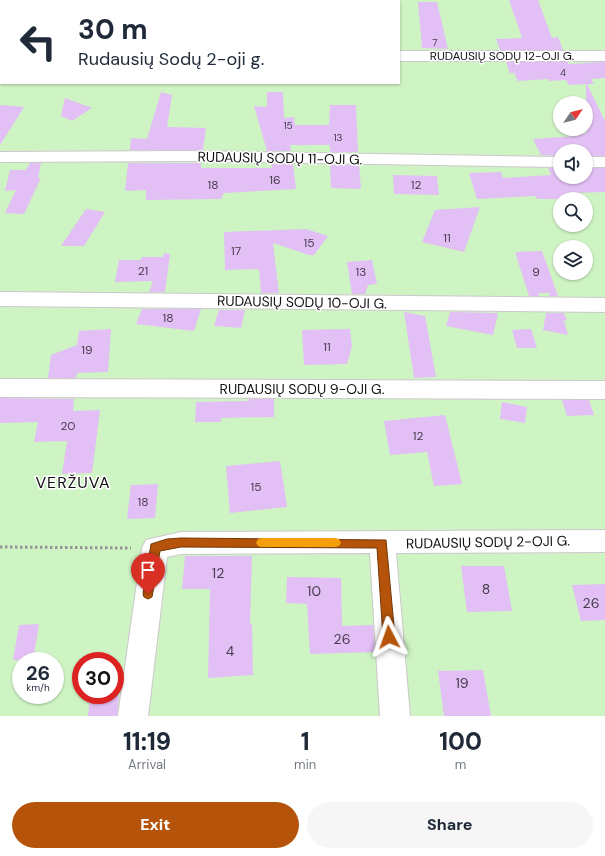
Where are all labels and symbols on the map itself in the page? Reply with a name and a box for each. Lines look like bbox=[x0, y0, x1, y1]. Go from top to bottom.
house number: 7 bbox=[432, 36, 438, 49]
street label: RUDAUSIŲ SODŲ 12-OJI G. bbox=[430, 48, 574, 64]
house number: 4 bbox=[560, 66, 566, 79]
north arrow bbox=[553, 96, 593, 136]
house number: 15 bbox=[283, 119, 293, 132]
house number: 13 bbox=[333, 131, 343, 144]
street label: RUDAUSIŲ SODŲ 11-OJI G. bbox=[197, 148, 363, 168]
house number: 16 bbox=[269, 172, 281, 188]
house number: 18 bbox=[207, 177, 219, 193]
house number: 12 bbox=[411, 177, 421, 193]
house number: 11 bbox=[443, 230, 451, 246]
house number: 15 bbox=[303, 235, 315, 251]
house number: 17 bbox=[231, 243, 241, 259]
house number: 21 bbox=[138, 263, 148, 279]
house number: 13 bbox=[356, 264, 366, 280]
house number: 9 bbox=[532, 264, 540, 280]
street label: RUDAUSIŲ SODŲ 10-OJI G. bbox=[217, 292, 387, 312]
house number: 18 bbox=[162, 310, 174, 326]
house number: 11 bbox=[323, 339, 331, 355]
house number: 19 bbox=[81, 342, 93, 358]
street label: RUDAUSIŲ SODŲ 9-OJI G. bbox=[220, 380, 385, 398]
house number: 20 bbox=[60, 418, 76, 434]
house number: 12 bbox=[413, 428, 423, 444]
district label: VERŽUVA bbox=[35, 472, 111, 493]
house number: 15 bbox=[250, 479, 262, 495]
house number: 18 bbox=[137, 494, 149, 510]
street label: RUDAUSIŲ SODŲ 2-OJI G. bbox=[406, 532, 570, 552]
pin bbox=[131, 553, 165, 594]
house number: 12 bbox=[212, 564, 224, 582]
house number: 8 bbox=[482, 580, 490, 598]
house number: 10 bbox=[307, 582, 321, 600]
house number: 26 bbox=[583, 594, 599, 612]
position arrow bbox=[368, 616, 410, 658]
house number: 26 bbox=[334, 630, 350, 648]
house number: 4 bbox=[226, 642, 235, 660]
speed limit sign: 30 bbox=[72, 652, 124, 704]
house number: 19 bbox=[455, 674, 469, 692]

